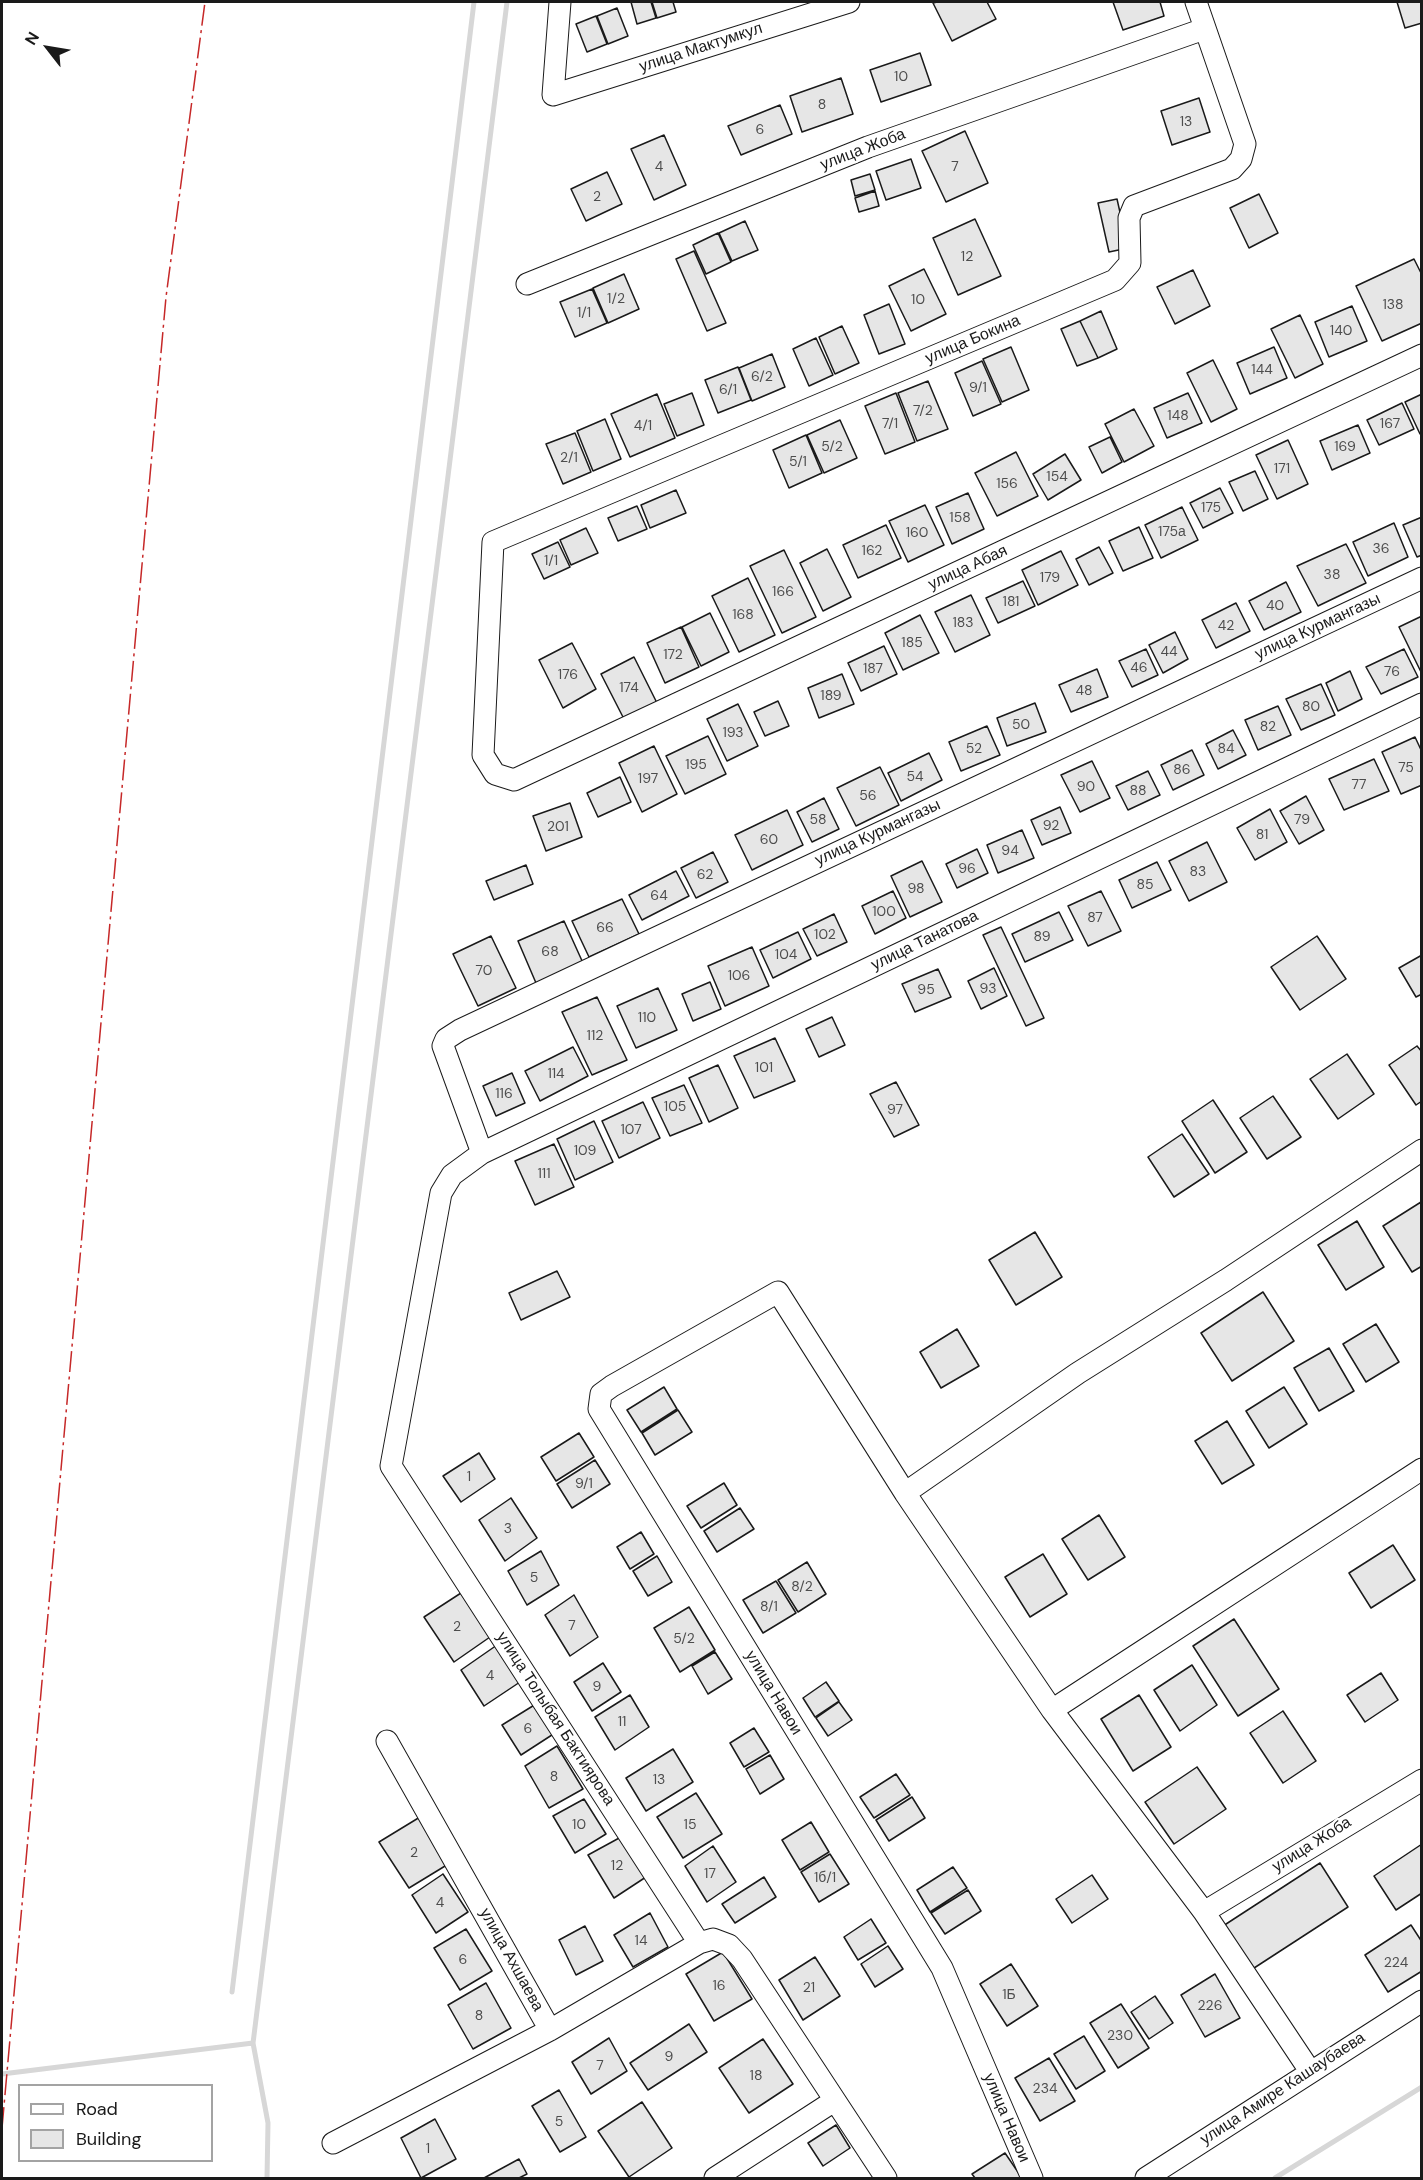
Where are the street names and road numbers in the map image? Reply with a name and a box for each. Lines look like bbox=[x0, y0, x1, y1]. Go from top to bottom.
street label: улица Мактумкул bbox=[637, 19, 765, 77]
street label: улица Жоба bbox=[818, 125, 908, 175]
street label: улица Бокина bbox=[923, 311, 1023, 369]
street label: улица Абая bbox=[925, 541, 1011, 595]
street label: улица Курмангазы bbox=[1252, 590, 1384, 664]
street label: улица Курмангазы bbox=[812, 796, 944, 870]
street label: улица Танатова bbox=[868, 907, 982, 975]
street label: улица Толыбая Бактиярова bbox=[492, 1629, 618, 1809]
street label: улица Навои bbox=[740, 1647, 806, 1739]
street label: улица Жоба bbox=[1269, 1813, 1355, 1877]
street label: улица Ахшаева bbox=[475, 1905, 547, 2015]
street label: улица Амире Кашаубаева bbox=[1197, 2028, 1369, 2150]
street label: улица Навои bbox=[979, 2071, 1033, 2165]

